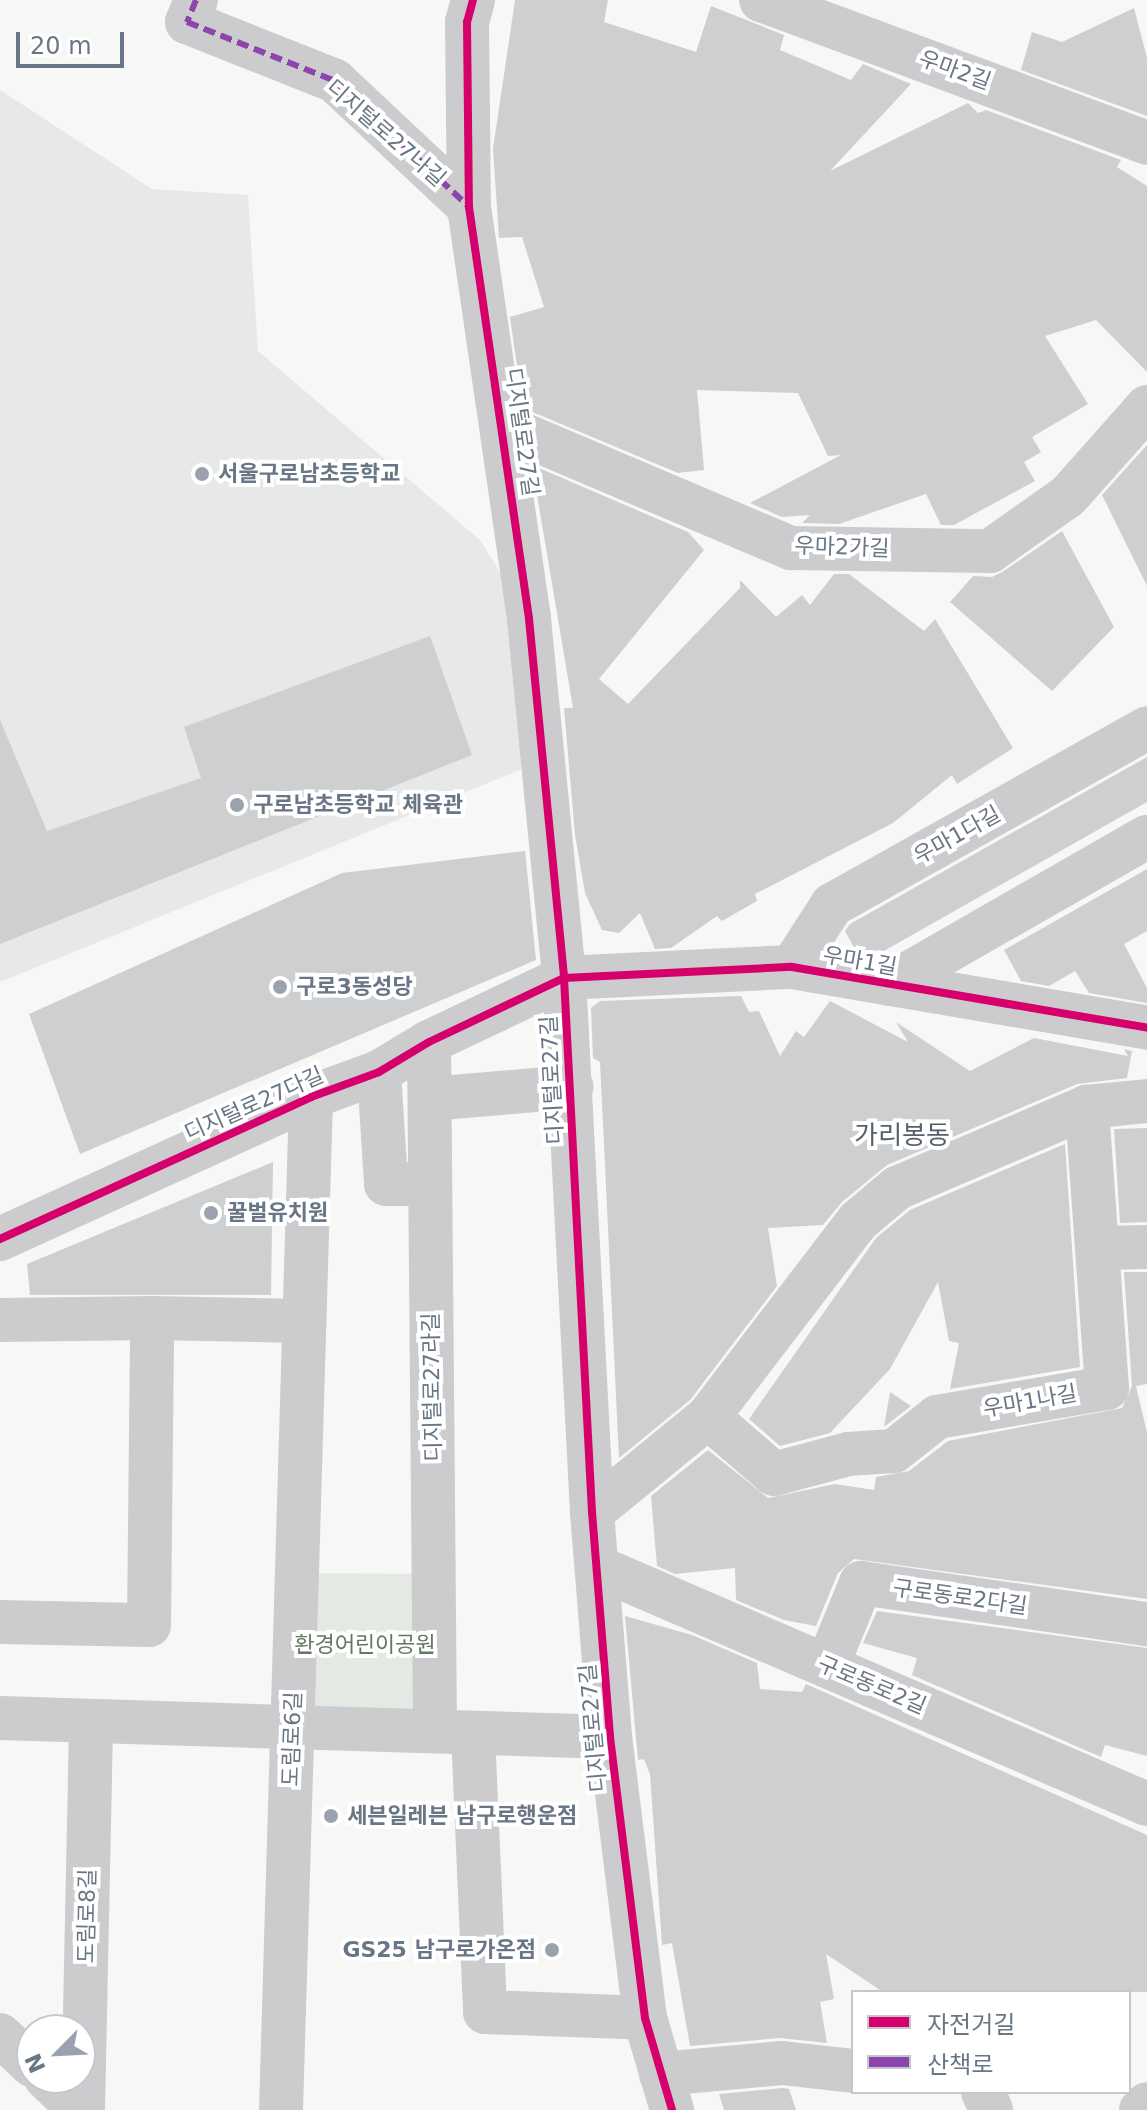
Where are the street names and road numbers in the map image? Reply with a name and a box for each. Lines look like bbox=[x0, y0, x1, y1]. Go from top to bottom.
street label: 우마2길 bbox=[915, 45, 995, 95]
street label: 디지털로27나길 bbox=[321, 74, 451, 192]
street label: 디지털로27길 bbox=[500, 366, 544, 498]
street label: 우마2가길 bbox=[794, 532, 890, 562]
street label: 우마1다길 bbox=[909, 800, 1005, 870]
street label: 우마1길 bbox=[821, 942, 899, 980]
street label: 디지털로27길 bbox=[535, 1015, 569, 1145]
street label: 디지털로27다길 bbox=[180, 1062, 328, 1146]
street label: 디지털로27라길 bbox=[417, 1312, 447, 1462]
street label: 우마1나길 bbox=[981, 1380, 1079, 1422]
street label: 구로동로2다길 bbox=[891, 1575, 1029, 1619]
street label: 구로동로2길 bbox=[814, 1650, 930, 1720]
street label: 디지털로27길 bbox=[574, 1662, 612, 1794]
street label: 도림로6길 bbox=[277, 1691, 307, 1787]
street label: 도림로8길 bbox=[73, 1868, 101, 1964]

